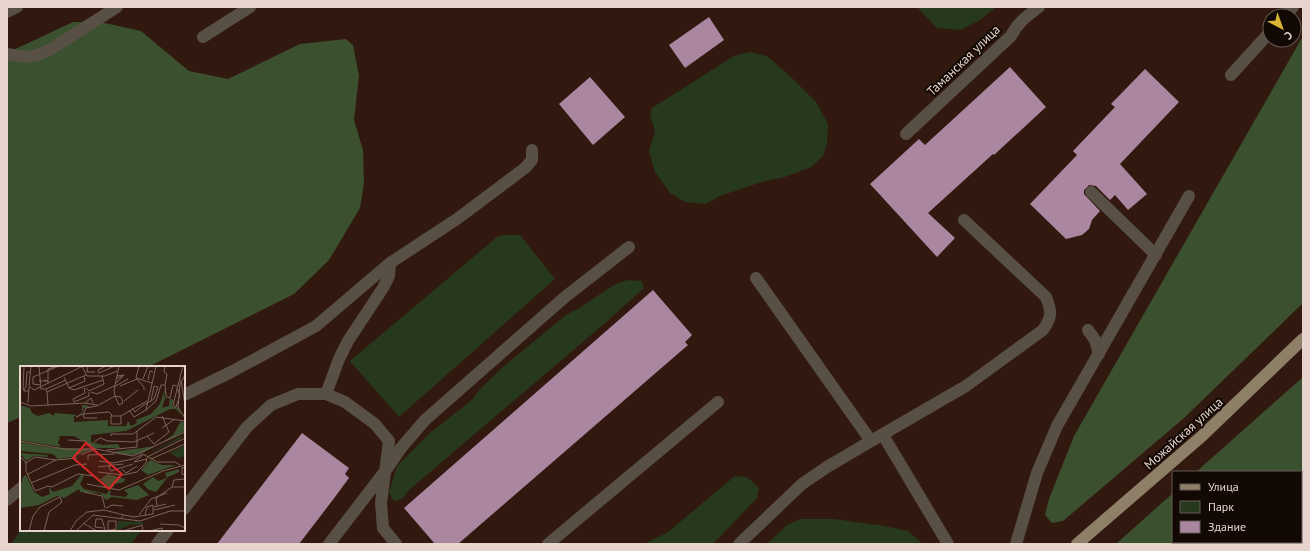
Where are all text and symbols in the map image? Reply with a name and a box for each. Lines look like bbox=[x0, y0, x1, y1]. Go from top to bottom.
north arrow bbox=[1262, 8, 1302, 48]
street label: Таманская улица bbox=[923, 21, 1004, 100]
text: С bbox=[1282, 28, 1295, 43]
inset map bbox=[20, 366, 185, 531]
street label: Можайская улица bbox=[1140, 393, 1226, 473]
legend bbox=[1172, 471, 1302, 543]
text: Улица bbox=[1208, 479, 1239, 494]
text: Парк bbox=[1208, 499, 1234, 514]
text: Здание bbox=[1208, 519, 1246, 534]

